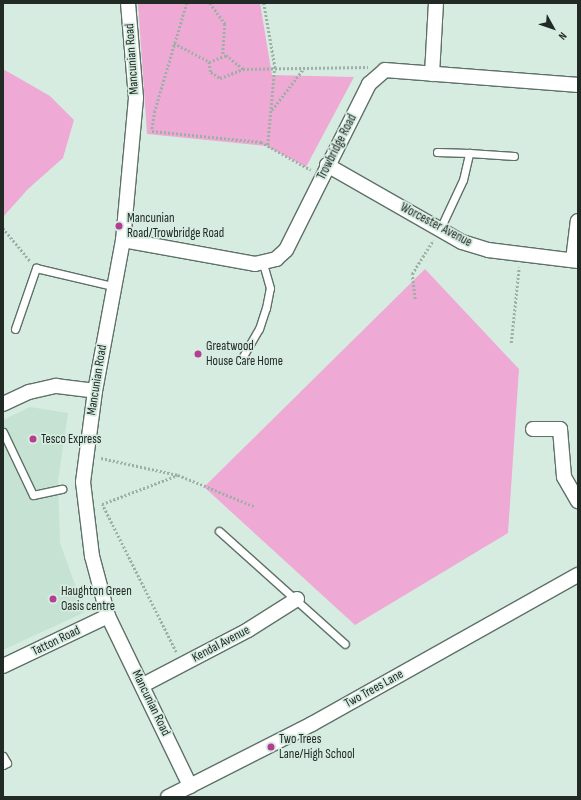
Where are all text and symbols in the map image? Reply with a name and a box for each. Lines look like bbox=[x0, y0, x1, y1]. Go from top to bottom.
north arrow bbox=[533, 8, 573, 48]
street label: Mancunian Road bbox=[122, 23, 142, 95]
text: N bbox=[556, 30, 569, 42]
street label: Trowbridge Road bbox=[314, 112, 360, 182]
street label: Worcester Avenue bbox=[398, 200, 474, 250]
place label: Mancunian Road/Trowbridge Road bbox=[127, 211, 224, 242]
marker: Mancunian Road/Trowbridge Road bbox=[114, 221, 124, 231]
place label: Greatwood House Care Home bbox=[206, 339, 283, 370]
street label: Mancunian Road bbox=[84, 344, 110, 416]
marker: Greatwood House Care Home bbox=[193, 349, 203, 359]
place label: Tesco Express bbox=[41, 431, 101, 447]
marker: Tesco Express bbox=[28, 434, 38, 444]
place label: Haughton Green Oasis centre bbox=[61, 584, 132, 615]
marker: Haughton Green Oasis centre bbox=[48, 594, 58, 604]
street label: Kendal Avenue bbox=[189, 622, 253, 666]
street label: Tatton Road bbox=[29, 623, 83, 659]
street label: Two Trees Lane bbox=[342, 666, 406, 712]
street label: Mancunian Road bbox=[128, 668, 174, 738]
place label: Two Trees Lane/High School bbox=[279, 732, 355, 763]
marker: Two Trees Lane/High School bbox=[266, 742, 276, 752]

